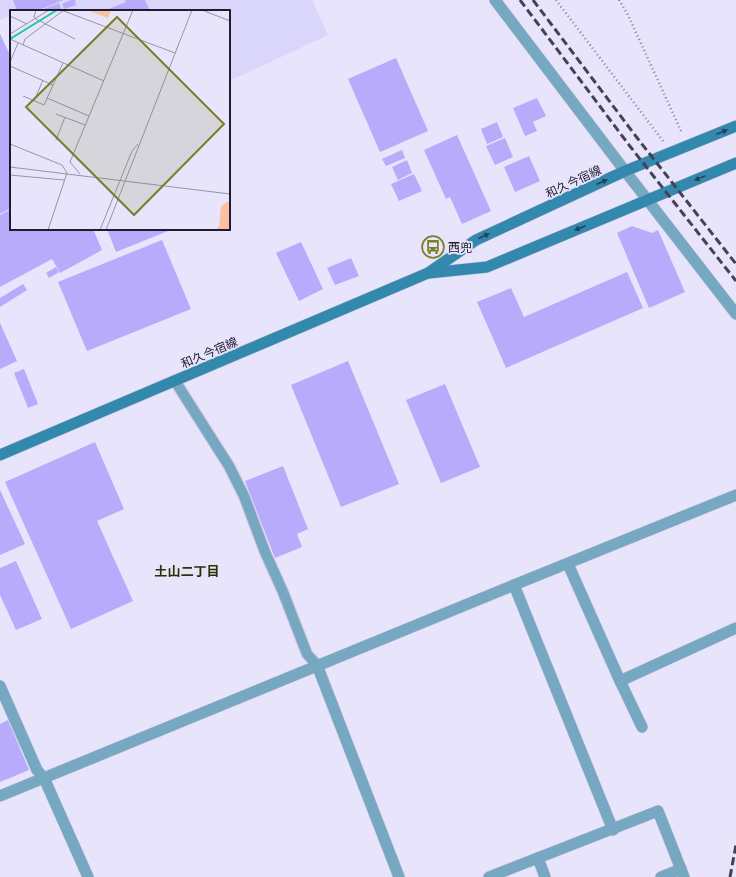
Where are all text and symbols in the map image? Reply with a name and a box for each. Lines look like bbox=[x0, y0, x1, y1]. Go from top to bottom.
inset map bbox=[10, 10, 230, 230]
one-way arrow bbox=[717, 128, 729, 134]
street label: 和久今宿線 bbox=[543, 162, 603, 200]
one-way arrow bbox=[693, 175, 705, 181]
one-way arrow bbox=[597, 178, 609, 184]
one-way arrow bbox=[574, 224, 586, 231]
one-way arrow bbox=[479, 233, 490, 239]
bus stop icon: 西兜 bbox=[420, 234, 446, 260]
place label: 西兜 bbox=[448, 240, 472, 254]
street label: 和久今宿線 bbox=[179, 334, 239, 370]
district label: 土山二丁目 bbox=[154, 563, 220, 579]

